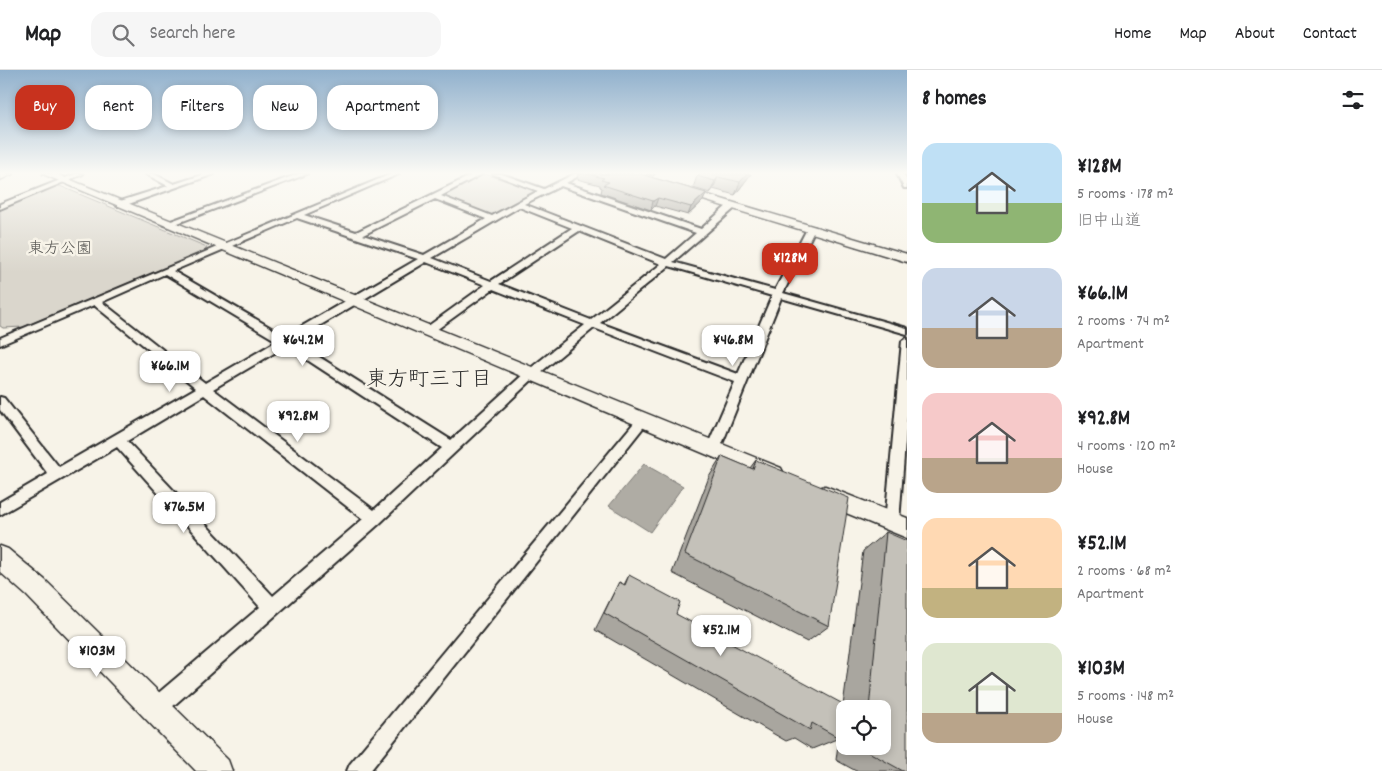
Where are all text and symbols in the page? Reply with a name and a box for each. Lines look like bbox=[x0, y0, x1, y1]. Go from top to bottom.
search box bbox=[91, 12, 441, 57]
text: Map bbox=[25, 18, 61, 52]
icon: search bbox=[109, 21, 137, 49]
text: Search here bbox=[149, 21, 235, 48]
text: Home bbox=[1114, 22, 1151, 47]
text: Map bbox=[1179, 22, 1207, 47]
text: About bbox=[1235, 22, 1275, 47]
text: Contact bbox=[1303, 22, 1357, 47]
chip: Buy bbox=[15, 85, 75, 130]
chip: Rent bbox=[85, 85, 152, 130]
chip: Filters bbox=[162, 85, 243, 130]
chip: New bbox=[253, 85, 317, 130]
chip: Apartment bbox=[327, 85, 438, 130]
text: 8 homes bbox=[922, 85, 987, 115]
icon: filters bbox=[1339, 86, 1367, 114]
text: ¥128M bbox=[1077, 153, 1122, 183]
icon: home bbox=[962, 163, 1022, 223]
text: 5 rooms · 178 m² bbox=[1077, 183, 1174, 206]
text: 旧中山道 bbox=[1077, 210, 1141, 233]
park label: 東方公園 bbox=[28, 238, 92, 261]
pin: ¥128M bbox=[755, 242, 825, 285]
text: ¥128M bbox=[773, 247, 807, 270]
text: ¥66.1M bbox=[1077, 280, 1128, 310]
icon: home bbox=[962, 288, 1022, 348]
text: 2 rooms · 74 m² bbox=[1077, 310, 1170, 333]
pin: ¥64.2M bbox=[262, 324, 344, 367]
pin: ¥46.8M bbox=[692, 324, 774, 367]
text: ¥64.2M bbox=[282, 329, 324, 352]
text: ¥46.8M bbox=[713, 329, 753, 352]
text: Apartment bbox=[1077, 333, 1144, 356]
pin: ¥66.1M bbox=[129, 350, 211, 393]
text: ¥66.1M bbox=[151, 355, 189, 378]
district label: 東方町三丁目 bbox=[366, 366, 492, 396]
pin: ¥92.8M bbox=[257, 400, 339, 443]
text: ¥92.8M bbox=[278, 405, 318, 428]
text: ¥92.8M bbox=[1077, 405, 1130, 435]
icon: home bbox=[962, 413, 1022, 473]
text: 4 rooms · 120 m² bbox=[1077, 435, 1176, 458]
text: House bbox=[1077, 458, 1113, 481]
pin: ¥76.5M bbox=[143, 492, 225, 534]
text: ¥76.5M bbox=[163, 496, 205, 519]
text: ¥52.1M bbox=[1077, 530, 1126, 560]
icon: home bbox=[962, 538, 1022, 598]
text: 2 rooms · 68 m² bbox=[1077, 560, 1171, 583]
text: Apartment bbox=[1077, 583, 1144, 606]
pin: ¥52.1M bbox=[680, 614, 762, 657]
text: ¥52.1M bbox=[702, 619, 740, 642]
pin: ¥103M bbox=[62, 636, 132, 678]
text: ¥103M bbox=[79, 640, 115, 663]
text: ¥103M bbox=[1077, 655, 1125, 685]
icon: home bbox=[962, 663, 1022, 723]
text: 5 rooms · 148 m² bbox=[1077, 685, 1174, 708]
map controls bbox=[836, 700, 891, 755]
button: locate bbox=[836, 700, 891, 755]
text: House bbox=[1077, 708, 1113, 731]

